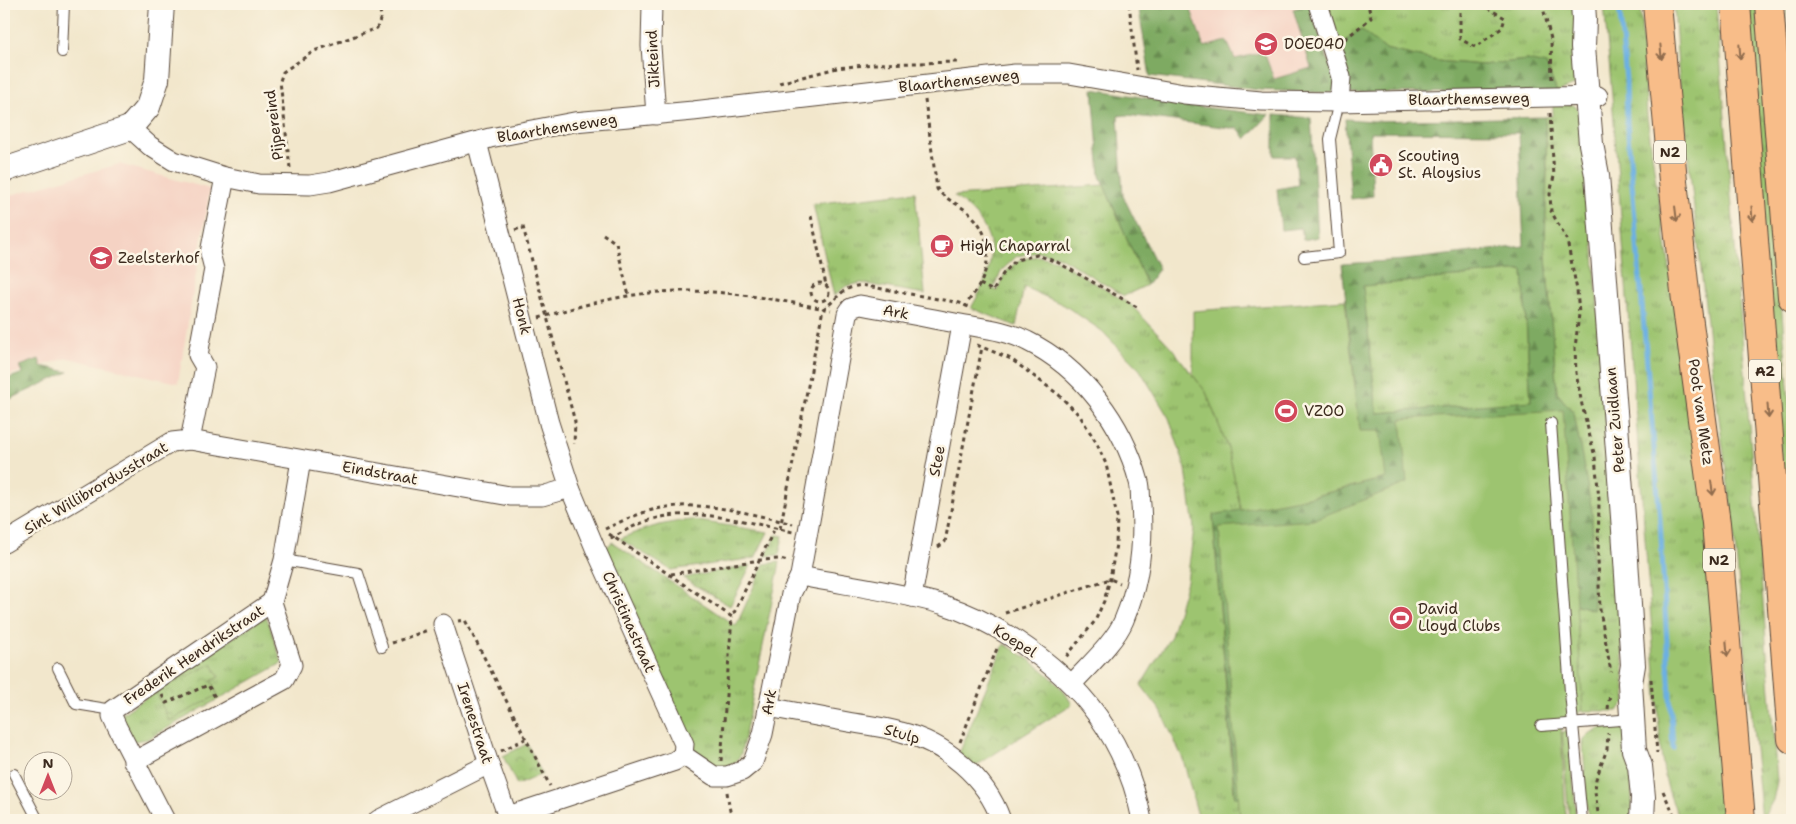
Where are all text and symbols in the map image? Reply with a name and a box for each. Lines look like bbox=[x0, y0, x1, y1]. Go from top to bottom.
street label: Jikteind bbox=[641, 29, 665, 89]
school or university icon: DOE040 bbox=[1253, 31, 1279, 57]
place label: DOE040 bbox=[1284, 34, 1345, 54]
one-way arrow bbox=[1656, 44, 1666, 60]
one-way arrow bbox=[1735, 44, 1745, 60]
street label: Blaarthemseweg bbox=[898, 65, 1020, 97]
street label: Pijpereind bbox=[260, 88, 288, 161]
street label: Blaarthemseweg bbox=[1408, 88, 1530, 110]
street label: Blaarthemseweg bbox=[496, 109, 618, 147]
road number: N2 bbox=[1654, 140, 1686, 163]
place label: Scouting St. Aloysius bbox=[1398, 146, 1481, 183]
public building icon: Scouting St. Aloysius bbox=[1368, 152, 1394, 178]
one-way arrow bbox=[1671, 206, 1681, 222]
one-way arrow bbox=[1748, 206, 1757, 222]
cafe icon: High Chaparral bbox=[929, 233, 955, 259]
place label: High Chaparral bbox=[960, 236, 1071, 256]
school or university icon: Zeelsterhof bbox=[88, 245, 114, 271]
place label: Zeelsterhof bbox=[118, 248, 200, 268]
street label: Honk bbox=[508, 295, 536, 337]
street label: Ark bbox=[881, 300, 911, 324]
street label: Poot van Metz bbox=[1684, 357, 1718, 467]
road number: A2 bbox=[1749, 360, 1781, 382]
street label: Peter Zuidlaan bbox=[1600, 367, 1630, 473]
sports icon: VZOO bbox=[1273, 398, 1299, 424]
place label: VZOO bbox=[1304, 401, 1344, 421]
one-way arrow bbox=[1763, 403, 1772, 419]
street label: Sint Willibrordusstraat bbox=[20, 437, 172, 539]
street label: Stee bbox=[924, 444, 950, 478]
street label: Eindstraat bbox=[341, 457, 419, 489]
one-way arrow bbox=[1707, 479, 1717, 495]
road number: N2 bbox=[1703, 548, 1735, 572]
street label: Christinastraat bbox=[598, 568, 660, 676]
place label: David Lloyd Clubs bbox=[1418, 599, 1500, 636]
street label: Frederik Hendrikstraat bbox=[120, 600, 268, 710]
sports icon: David Lloyd Clubs bbox=[1388, 605, 1414, 631]
street label: Koepel bbox=[989, 620, 1041, 662]
one-way arrow bbox=[1722, 641, 1731, 657]
street label: Irenestraat bbox=[452, 680, 498, 766]
street label: Ark bbox=[757, 687, 781, 717]
street label: Stulp bbox=[882, 719, 922, 749]
north arrow bbox=[22, 752, 72, 802]
text: N bbox=[42, 754, 54, 772]

